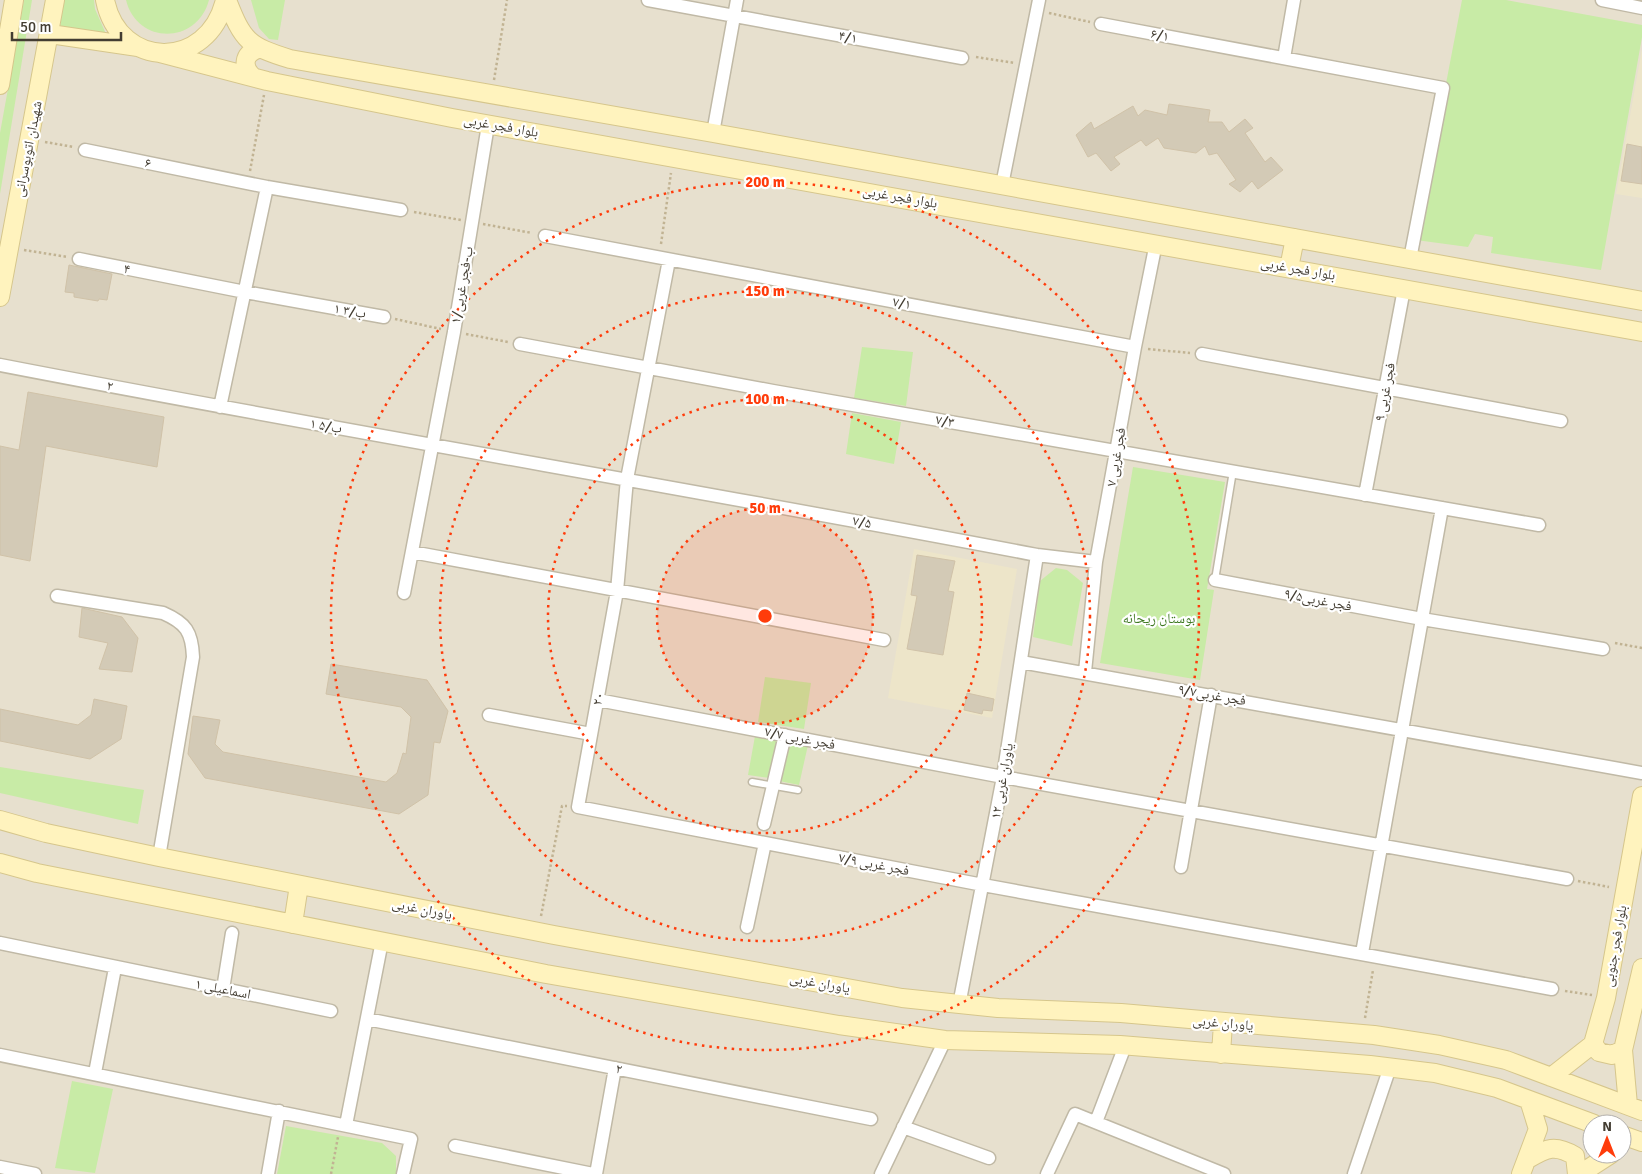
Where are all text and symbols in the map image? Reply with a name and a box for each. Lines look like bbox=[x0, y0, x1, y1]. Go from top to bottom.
scale bar bbox=[12, 10, 121, 42]
text: 50 m bbox=[20, 18, 51, 36]
street label: ۶/۱ bbox=[1149, 25, 1171, 45]
street label: ۴/۱ bbox=[837, 27, 859, 47]
street label: شهیدان اتوبوسرانی bbox=[10, 99, 46, 199]
street label: بلوار فجر غربی bbox=[462, 111, 540, 141]
street label: ۶ bbox=[143, 154, 153, 172]
text: 200 m bbox=[745, 173, 785, 191]
street label: بلوار فجر غربی bbox=[861, 182, 939, 212]
street label: ۱/ب-فجر غربی bbox=[447, 245, 477, 325]
street label: بلوار فجر غربی bbox=[1259, 254, 1337, 284]
street label: ۴ bbox=[122, 260, 132, 278]
text: 150 m bbox=[745, 282, 785, 300]
street label: ۷/۱ bbox=[891, 293, 913, 313]
street label: ۱ ب/۳ bbox=[333, 300, 368, 322]
street label: ۹ فجر غربی bbox=[1371, 361, 1399, 423]
street label: ۲ bbox=[105, 377, 115, 395]
text: 100 m bbox=[745, 390, 785, 408]
street label: ۷/۳ bbox=[934, 411, 956, 431]
street label: ۱ ب/۵ bbox=[309, 415, 344, 437]
street label: ۷ فجر غربی bbox=[1102, 426, 1130, 488]
text: 50 m bbox=[749, 499, 781, 517]
street label: ۷/۵ bbox=[851, 512, 873, 532]
street label: فجر غربی۹/۵ bbox=[1283, 585, 1353, 615]
centre of rings bbox=[756, 607, 774, 625]
park label: بوستان ریحانه bbox=[1123, 610, 1196, 627]
street label: فجر غربی۹/۷ bbox=[1177, 681, 1247, 709]
street label: ۲۰ bbox=[589, 691, 607, 707]
street label: ۷/۷ فجر غربی bbox=[763, 723, 837, 753]
street label: ۱۲ یاوران غربی bbox=[987, 742, 1017, 820]
street label: ۷/۹ فجر غربی bbox=[837, 849, 911, 879]
street label: یاوران غربی bbox=[390, 895, 454, 923]
street label: بلوار فجر جنوبی bbox=[1599, 904, 1631, 988]
street label: یاوران غربی bbox=[788, 969, 852, 997]
street label: اسماعیلی ۱ bbox=[194, 975, 252, 1003]
street label: یاوران غربی bbox=[1192, 1012, 1254, 1034]
street label: ۲ bbox=[614, 1060, 624, 1078]
north arrow bbox=[1582, 1114, 1632, 1164]
text: N bbox=[1602, 1118, 1612, 1135]

